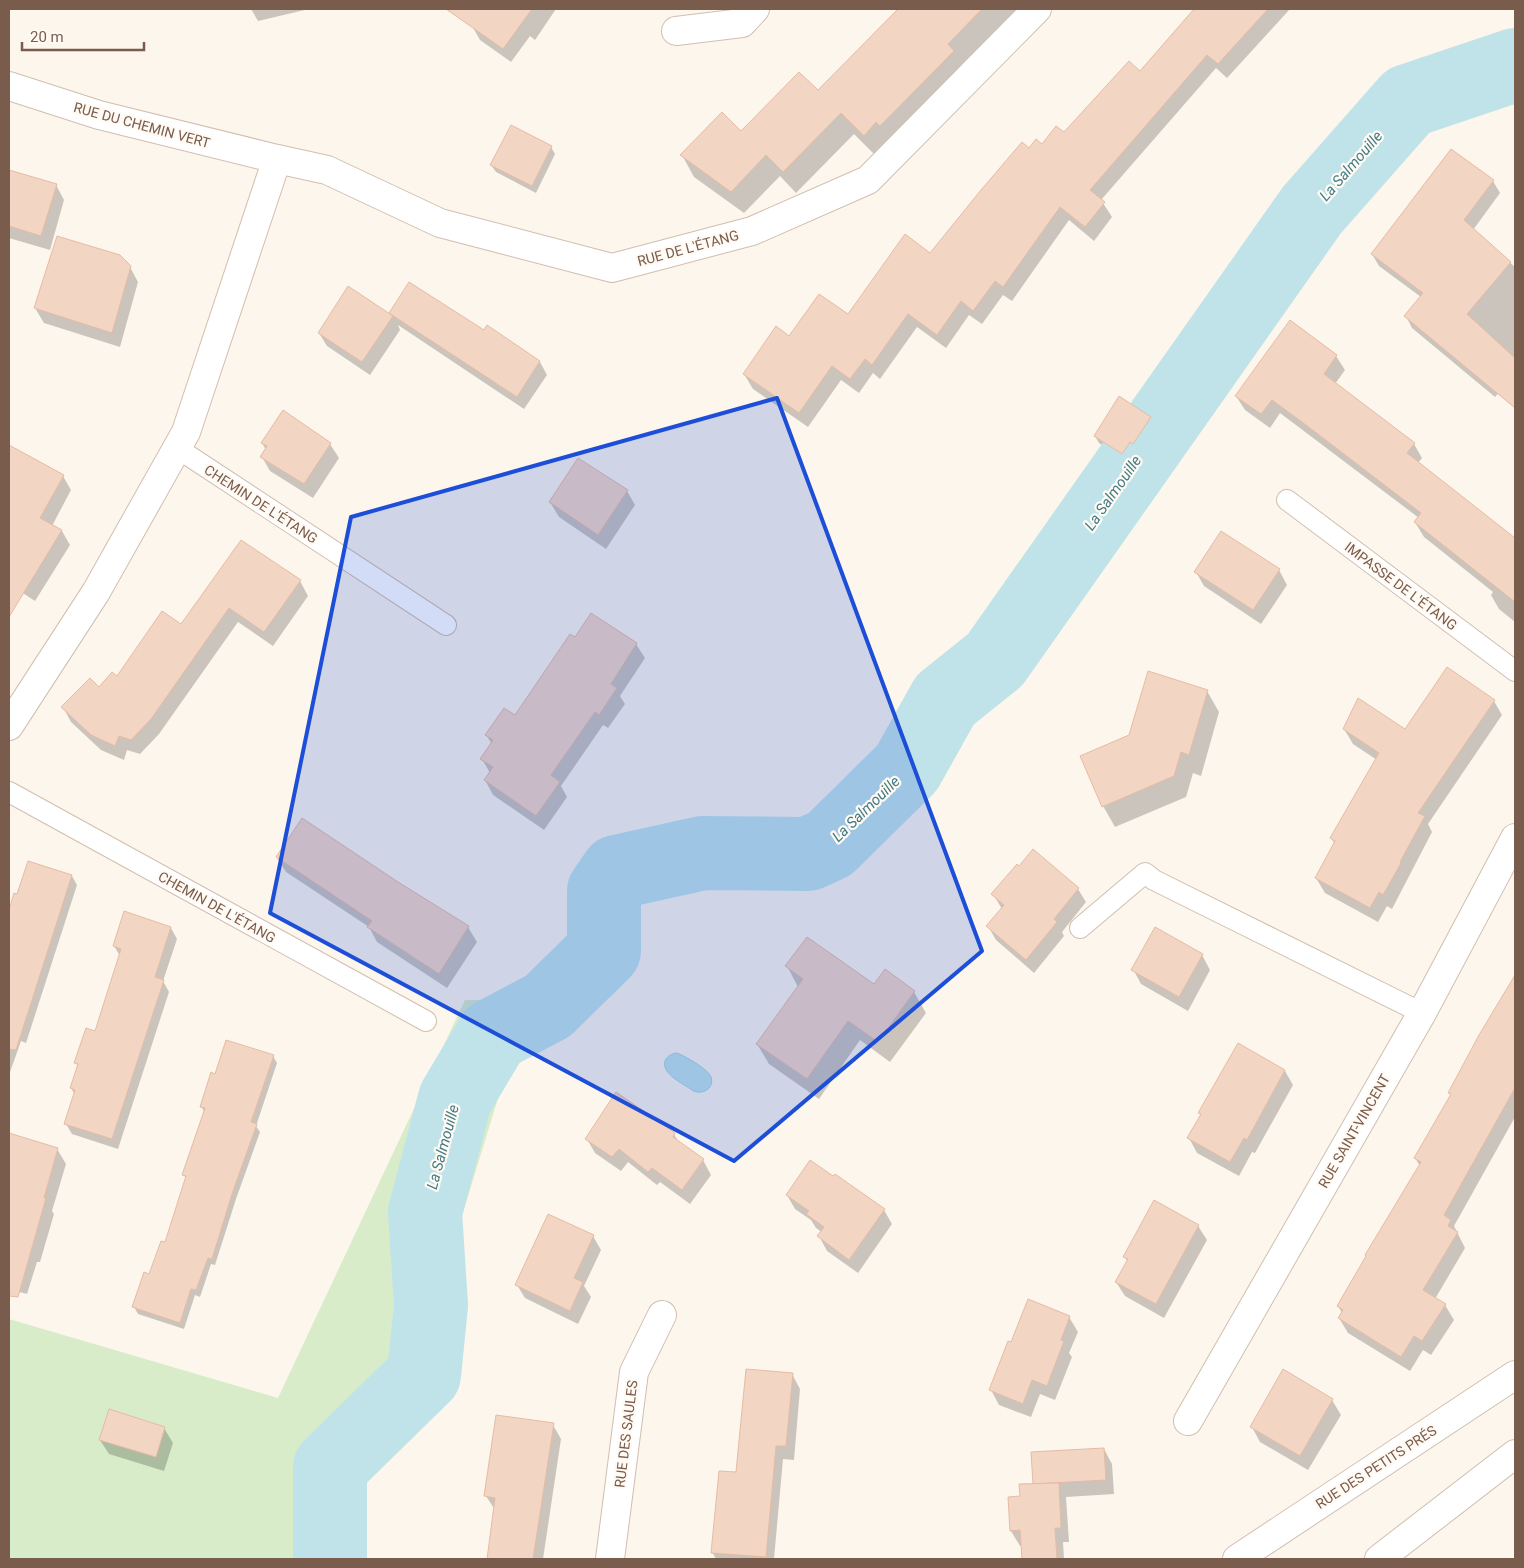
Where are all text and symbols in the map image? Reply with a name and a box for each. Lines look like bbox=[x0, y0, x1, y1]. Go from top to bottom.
scale bar bbox=[22, 20, 145, 52]
text: 20 m bbox=[30, 28, 64, 46]
street label: RUE DU CHEMIN VERT bbox=[72, 99, 213, 151]
water label: La Salmouille bbox=[1316, 127, 1386, 205]
street label: RUE DE L'ÉTANG bbox=[635, 226, 740, 269]
water label: La Salmouille bbox=[1081, 452, 1145, 534]
street label: CHEMIN DE L'ÉTANG bbox=[201, 461, 321, 547]
street label: IMPASSE DE L'ÉTANG bbox=[1342, 538, 1461, 633]
water label: La Salmouille bbox=[828, 772, 904, 846]
street label: CHEMIN DE L'ÉTANG bbox=[156, 867, 279, 946]
street label: RUE SAINT-VINCENT bbox=[1315, 1071, 1393, 1191]
water label: La Salmouille bbox=[423, 1102, 463, 1191]
street label: RUE DES SAULES bbox=[611, 1379, 641, 1489]
street label: RUE DES PETITS PRÉS bbox=[1312, 1421, 1439, 1512]

